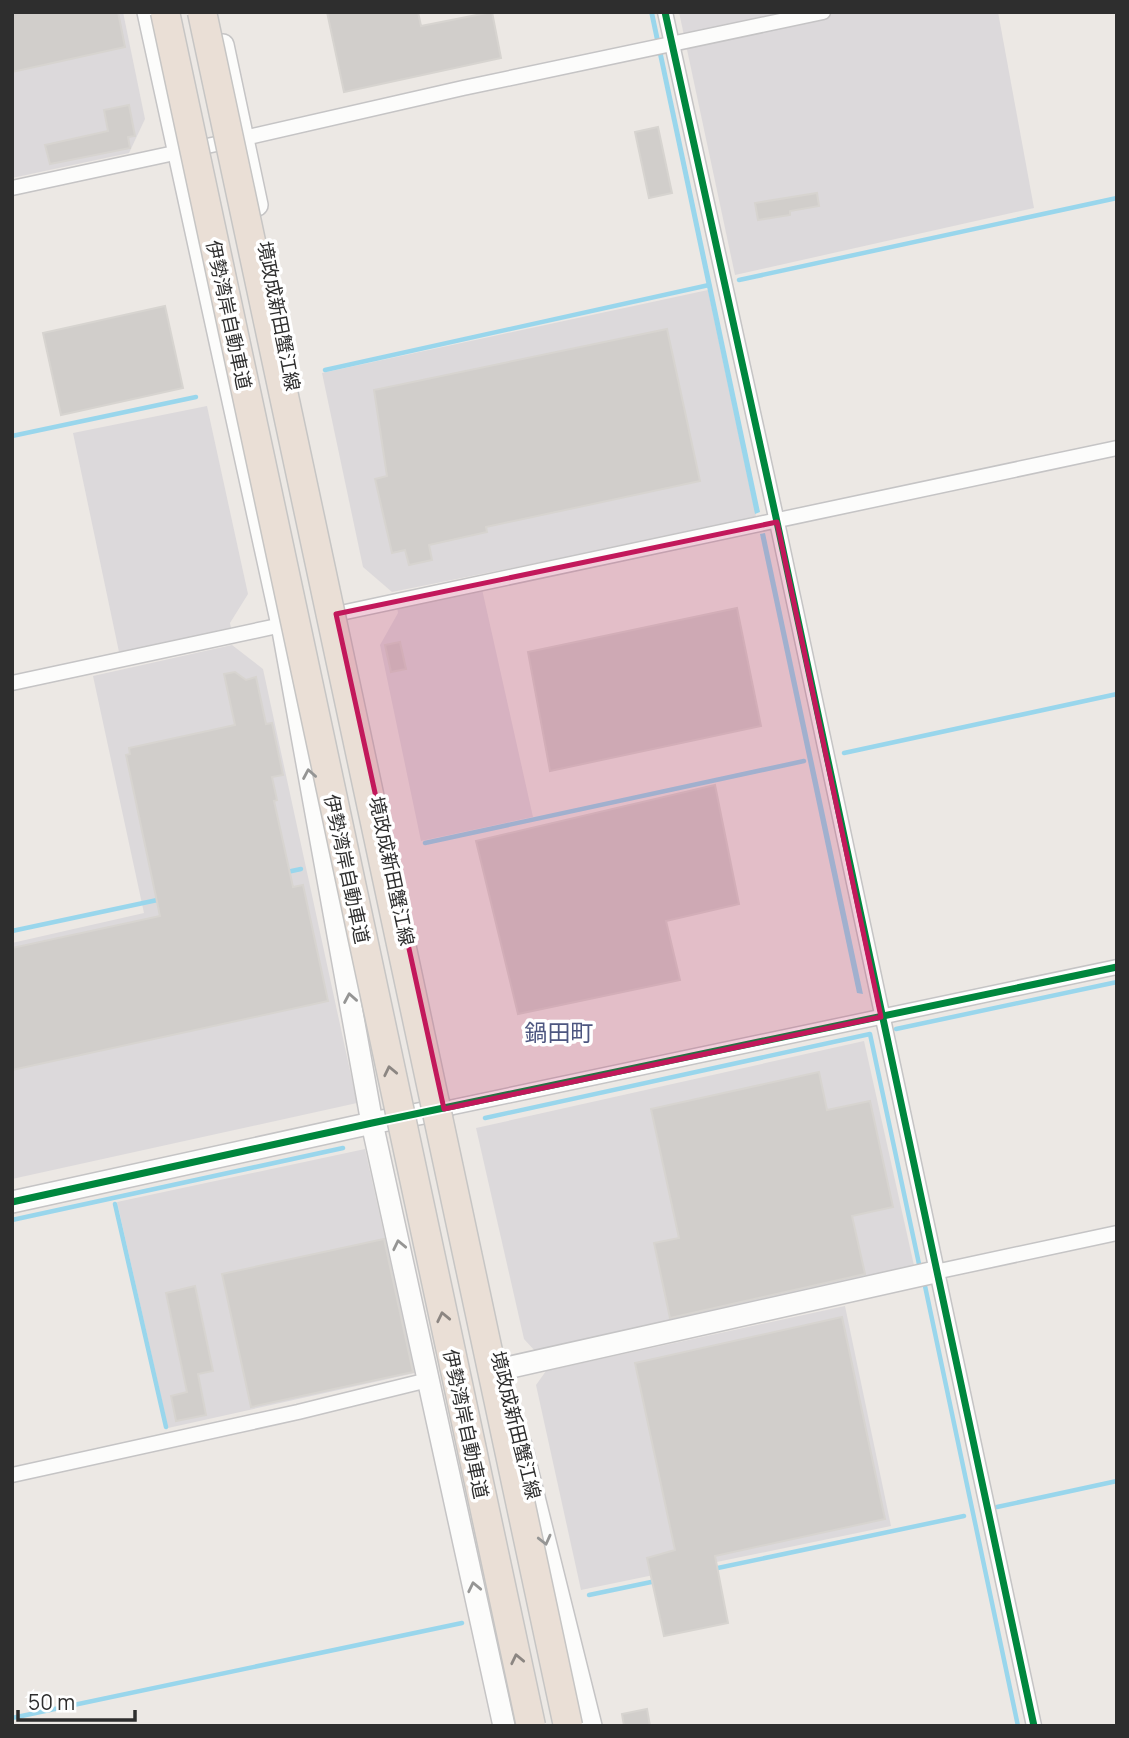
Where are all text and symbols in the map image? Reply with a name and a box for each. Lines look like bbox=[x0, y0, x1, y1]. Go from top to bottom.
street label: 伊勢湾岸自動車道 bbox=[200, 238, 258, 392]
street label: 境政成新田蟹江線 bbox=[252, 239, 306, 393]
one-way arrow bbox=[302, 769, 317, 780]
street label: 伊勢湾岸自動車道 bbox=[318, 792, 376, 946]
street label: 境政成新田蟹江線 bbox=[363, 794, 421, 948]
one-way arrow bbox=[343, 992, 358, 1004]
district label: 鍋田町 bbox=[525, 1016, 594, 1048]
one-way arrow bbox=[383, 1065, 398, 1077]
one-way arrow bbox=[392, 1239, 407, 1251]
one-way arrow bbox=[437, 1311, 451, 1323]
street label: 伊勢湾岸自動車道 bbox=[437, 1347, 495, 1501]
street label: 境政成新田蟹江線 bbox=[485, 1348, 547, 1502]
one-way arrow bbox=[537, 1533, 551, 1545]
one-way arrow bbox=[467, 1581, 482, 1593]
one-way arrow bbox=[510, 1653, 525, 1665]
scale bar bbox=[18, 1678, 135, 1722]
text: 50 m bbox=[28, 1688, 75, 1716]

